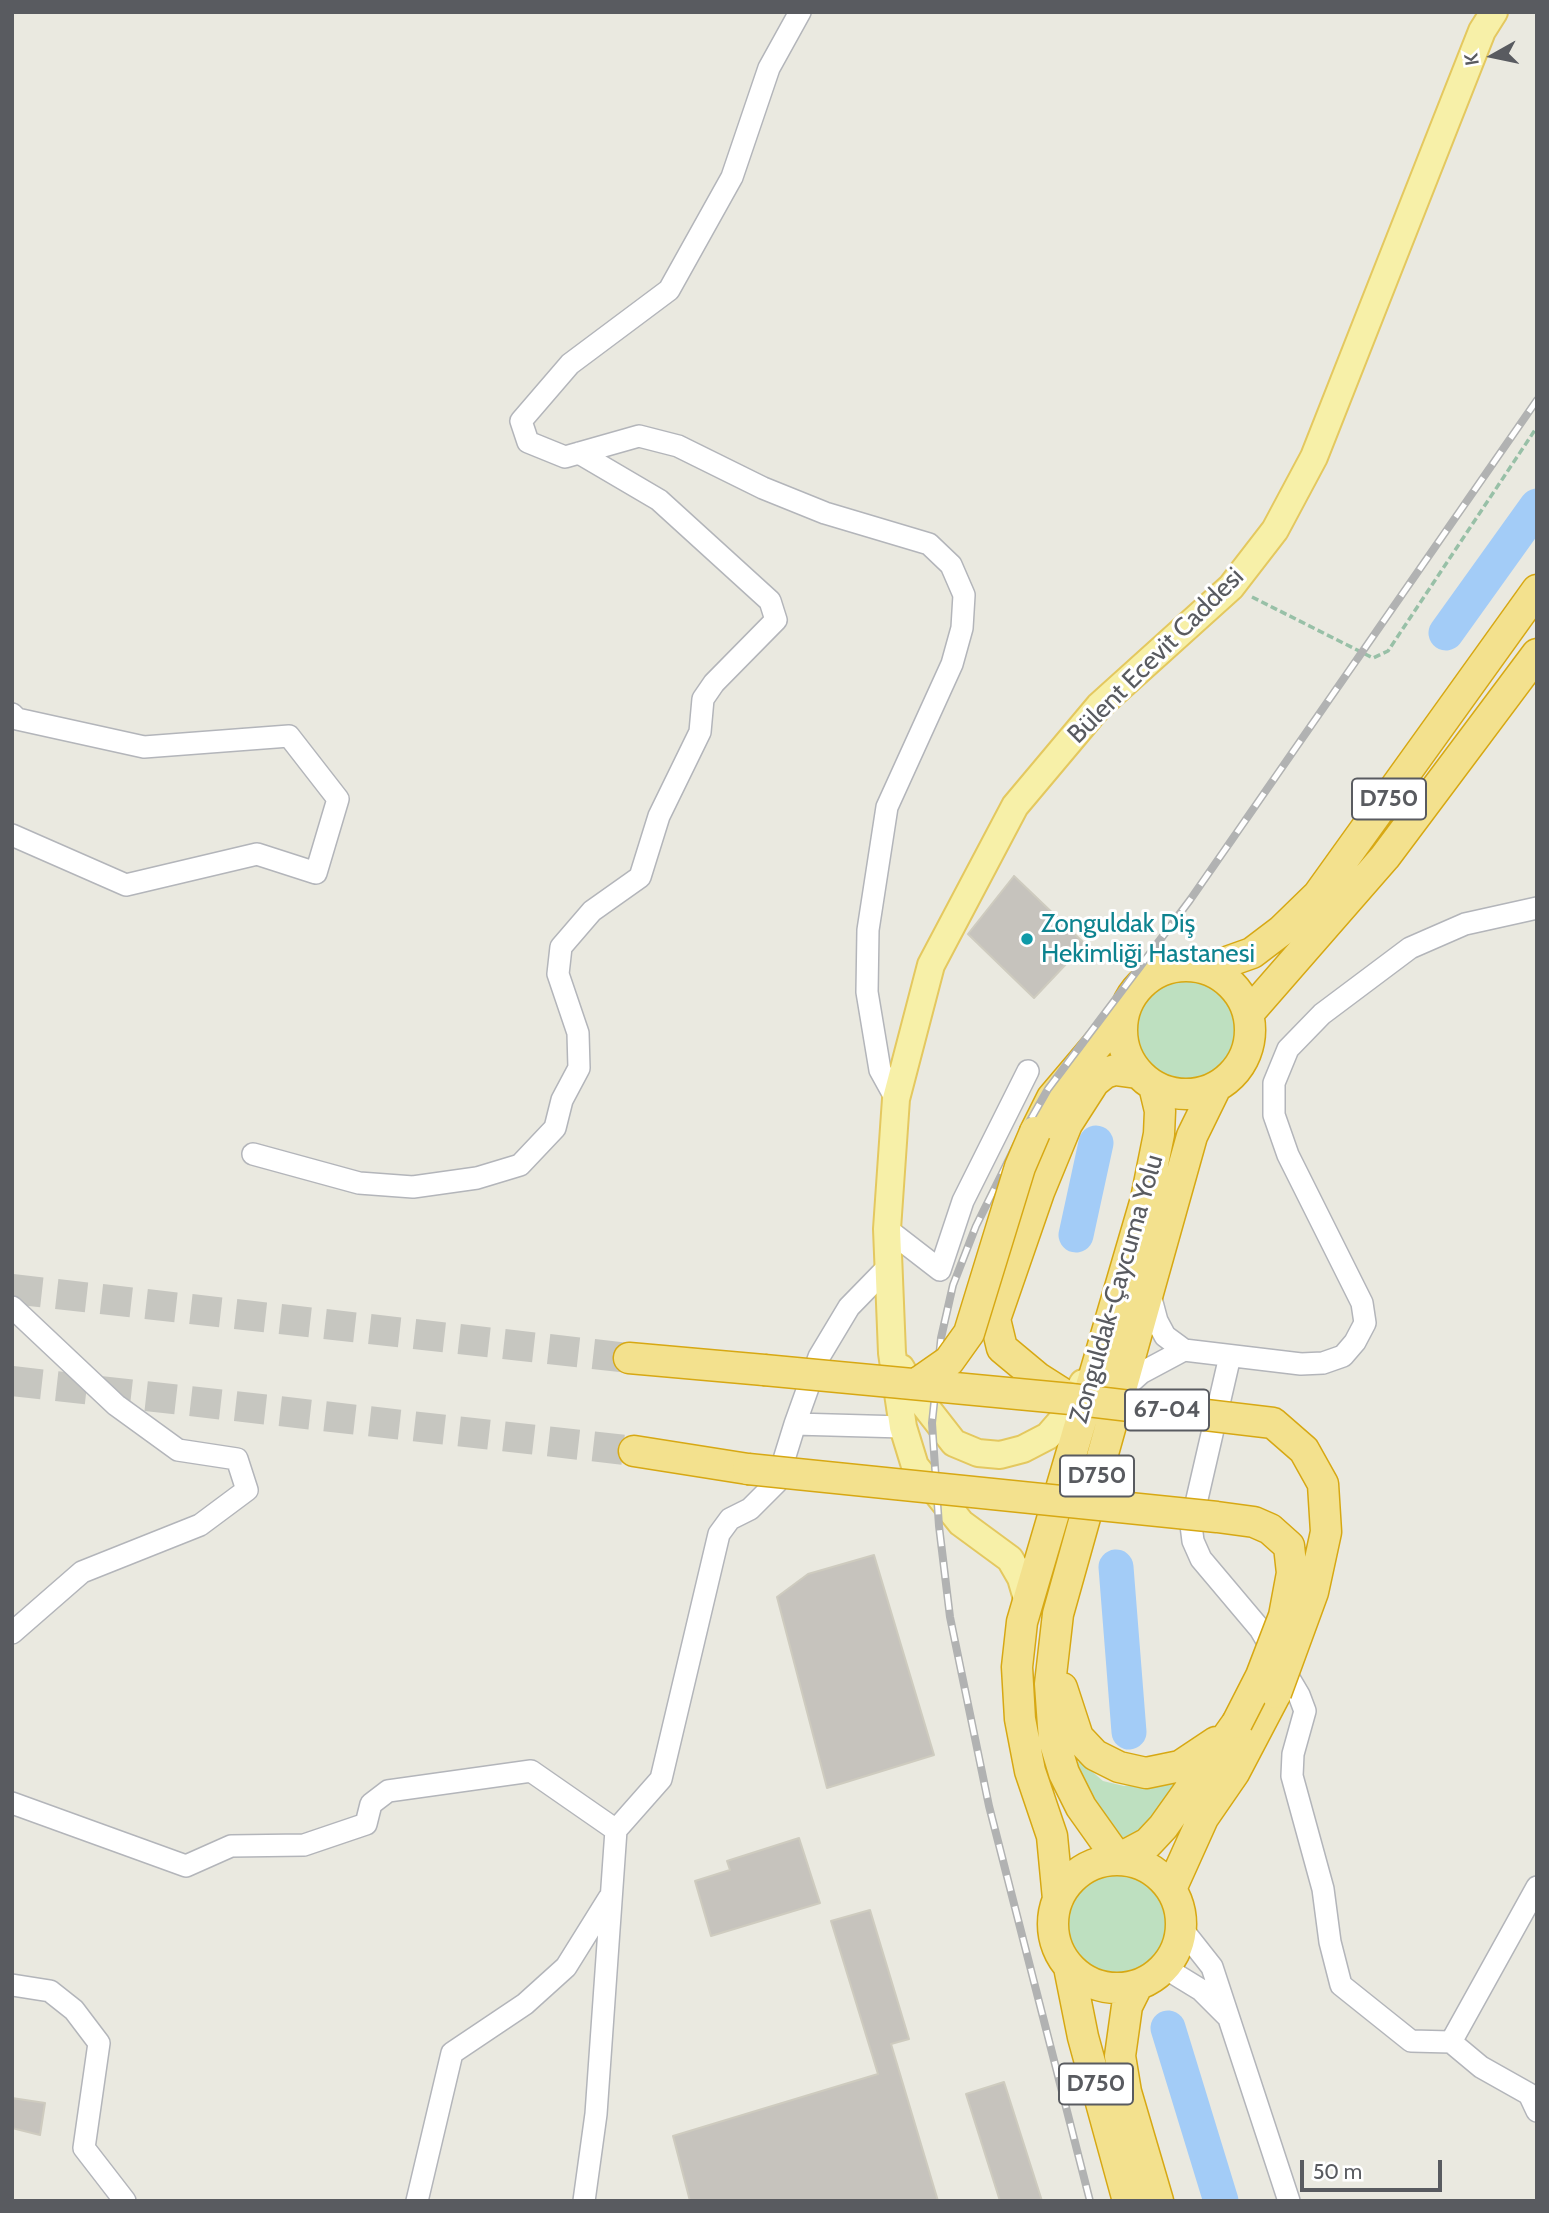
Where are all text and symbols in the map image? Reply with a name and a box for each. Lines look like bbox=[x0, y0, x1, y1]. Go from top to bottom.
north arrow bbox=[1458, 21, 1528, 91]
text: K bbox=[1459, 52, 1484, 67]
street label: Bülent Ecevit Caddesi bbox=[1062, 562, 1250, 750]
road number: D750 bbox=[1352, 778, 1426, 820]
place label: Zonguldak Diş Hekimliği Hastanesi bbox=[1041, 908, 1255, 970]
marker: Zonguldak Diş Hekimliği Hastanesi bbox=[1019, 931, 1035, 947]
street label: Zonguldak-Çaycuma Yolu bbox=[1064, 1151, 1170, 1427]
road number: 67-04 bbox=[1125, 1390, 1209, 1430]
road number: D750 bbox=[1060, 1456, 1134, 1496]
road number: D750 bbox=[1059, 2064, 1133, 2104]
scale bar bbox=[1304, 2146, 1446, 2190]
text: 50 m bbox=[1313, 2159, 1362, 2184]

